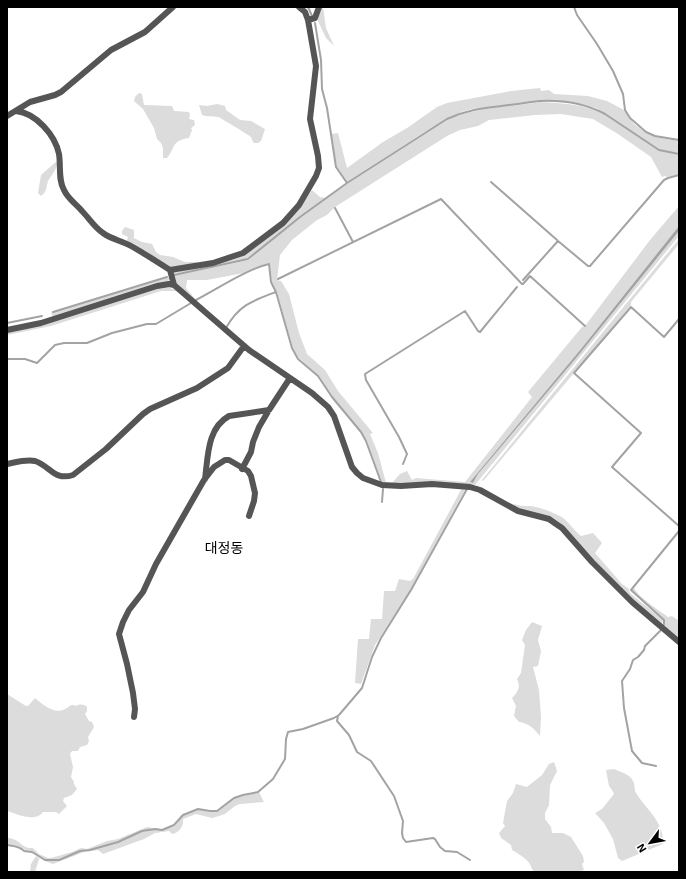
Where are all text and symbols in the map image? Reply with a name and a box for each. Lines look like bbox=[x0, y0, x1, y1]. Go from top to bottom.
district label: 대정동 bbox=[205, 539, 243, 556]
north arrow bbox=[630, 823, 670, 863]
text: N bbox=[633, 842, 649, 855]

